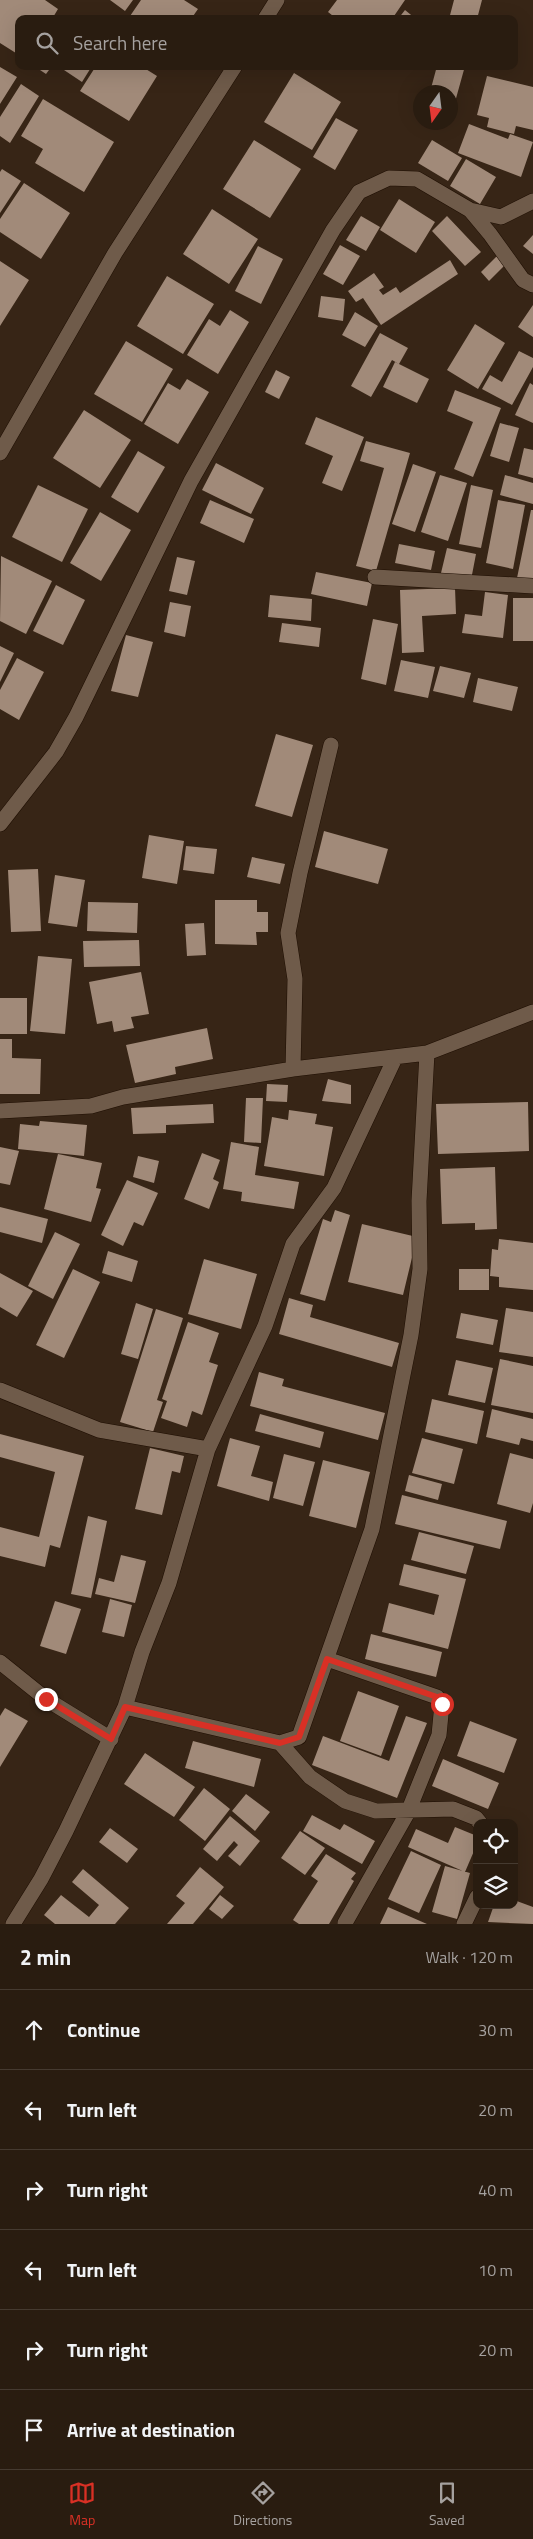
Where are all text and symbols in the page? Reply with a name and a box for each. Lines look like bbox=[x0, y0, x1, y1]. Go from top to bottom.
search box bbox=[15, 15, 518, 70]
text: Search here bbox=[73, 28, 167, 57]
icon: search bbox=[33, 29, 61, 57]
north arrow bbox=[413, 85, 458, 130]
route end bbox=[35, 1688, 58, 1711]
route start bbox=[431, 1693, 454, 1716]
map controls bbox=[473, 1819, 518, 1909]
button: locate bbox=[473, 1819, 518, 1864]
button: layers bbox=[473, 1864, 518, 1909]
text: 2 min bbox=[20, 1941, 71, 1973]
text: Walk · 120 m bbox=[425, 1945, 513, 1969]
text: Continue bbox=[67, 2015, 140, 2044]
icon: ahead bbox=[20, 2016, 48, 2044]
text: 30 m bbox=[478, 2018, 513, 2042]
text: Turn left bbox=[67, 2095, 137, 2124]
icon: left bbox=[20, 2096, 48, 2124]
text: 20 m bbox=[478, 2098, 513, 2122]
text: Turn right bbox=[67, 2175, 148, 2204]
icon: right bbox=[20, 2176, 48, 2204]
text: 40 m bbox=[478, 2178, 513, 2202]
text: Turn left bbox=[67, 2255, 137, 2284]
icon: left bbox=[20, 2256, 48, 2284]
text: 10 m bbox=[478, 2258, 513, 2282]
text: Turn right bbox=[67, 2335, 148, 2364]
icon: right bbox=[20, 2336, 48, 2364]
text: 20 m bbox=[478, 2338, 513, 2362]
text: Arrive at destination bbox=[67, 2415, 235, 2444]
icon: arrive bbox=[20, 2416, 48, 2444]
tab: Map bbox=[68, 2479, 96, 2530]
tab: Directions bbox=[233, 2479, 292, 2530]
tab: Saved bbox=[429, 2479, 465, 2530]

